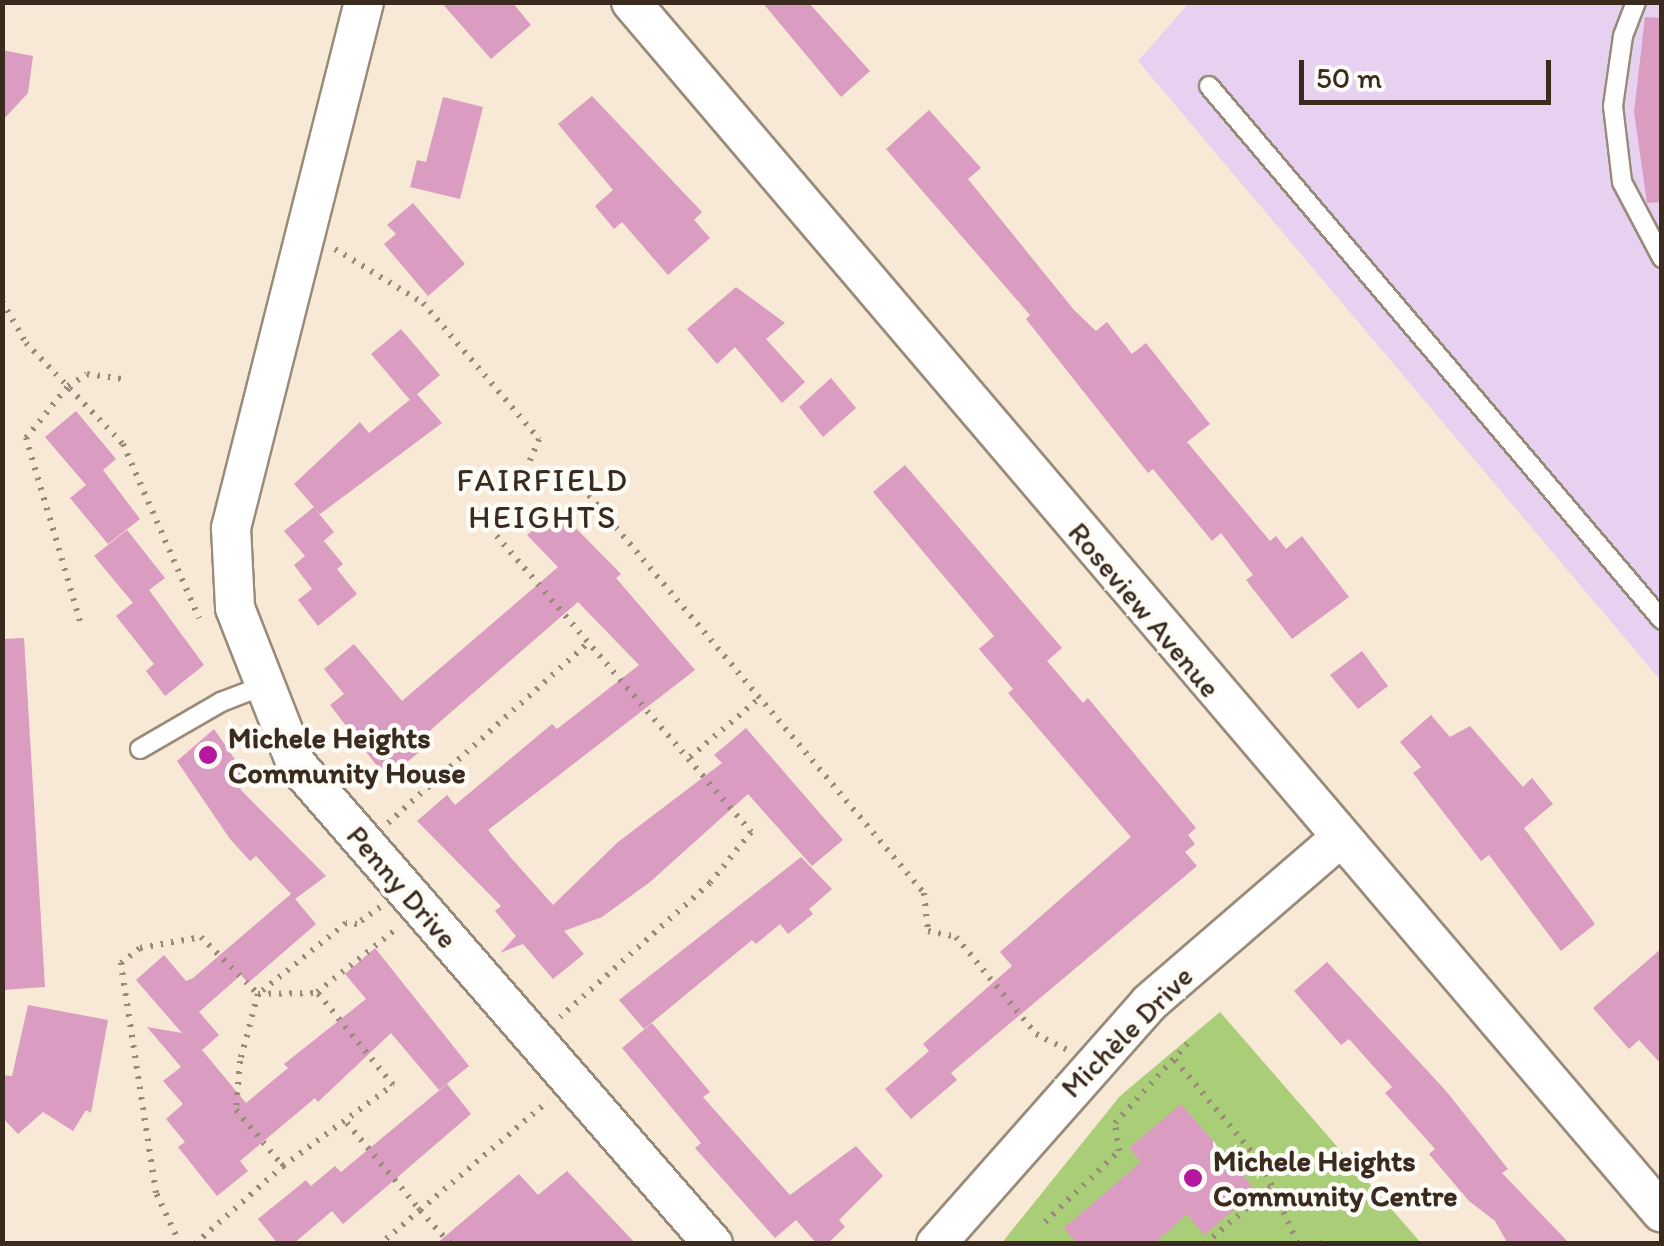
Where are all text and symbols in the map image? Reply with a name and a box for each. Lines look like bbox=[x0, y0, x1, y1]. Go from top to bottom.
scale bar bbox=[1304, 40, 1556, 102]
text: 50 m bbox=[1316, 59, 1382, 96]
district label: FAIRFIELD HEIGHTS bbox=[459, 462, 627, 537]
street label: Roseview Avenue bbox=[1060, 515, 1228, 705]
place label: Michele Heights Community House bbox=[228, 720, 465, 790]
marker: Michele Heights Community House bbox=[197, 744, 219, 766]
street label: Penny Drive bbox=[339, 818, 465, 956]
street label: Michèle Drive bbox=[1053, 958, 1201, 1106]
place label: Michele Heights Community Centre bbox=[1213, 1143, 1458, 1214]
marker: Michele Heights Community Centre bbox=[1182, 1167, 1204, 1189]

